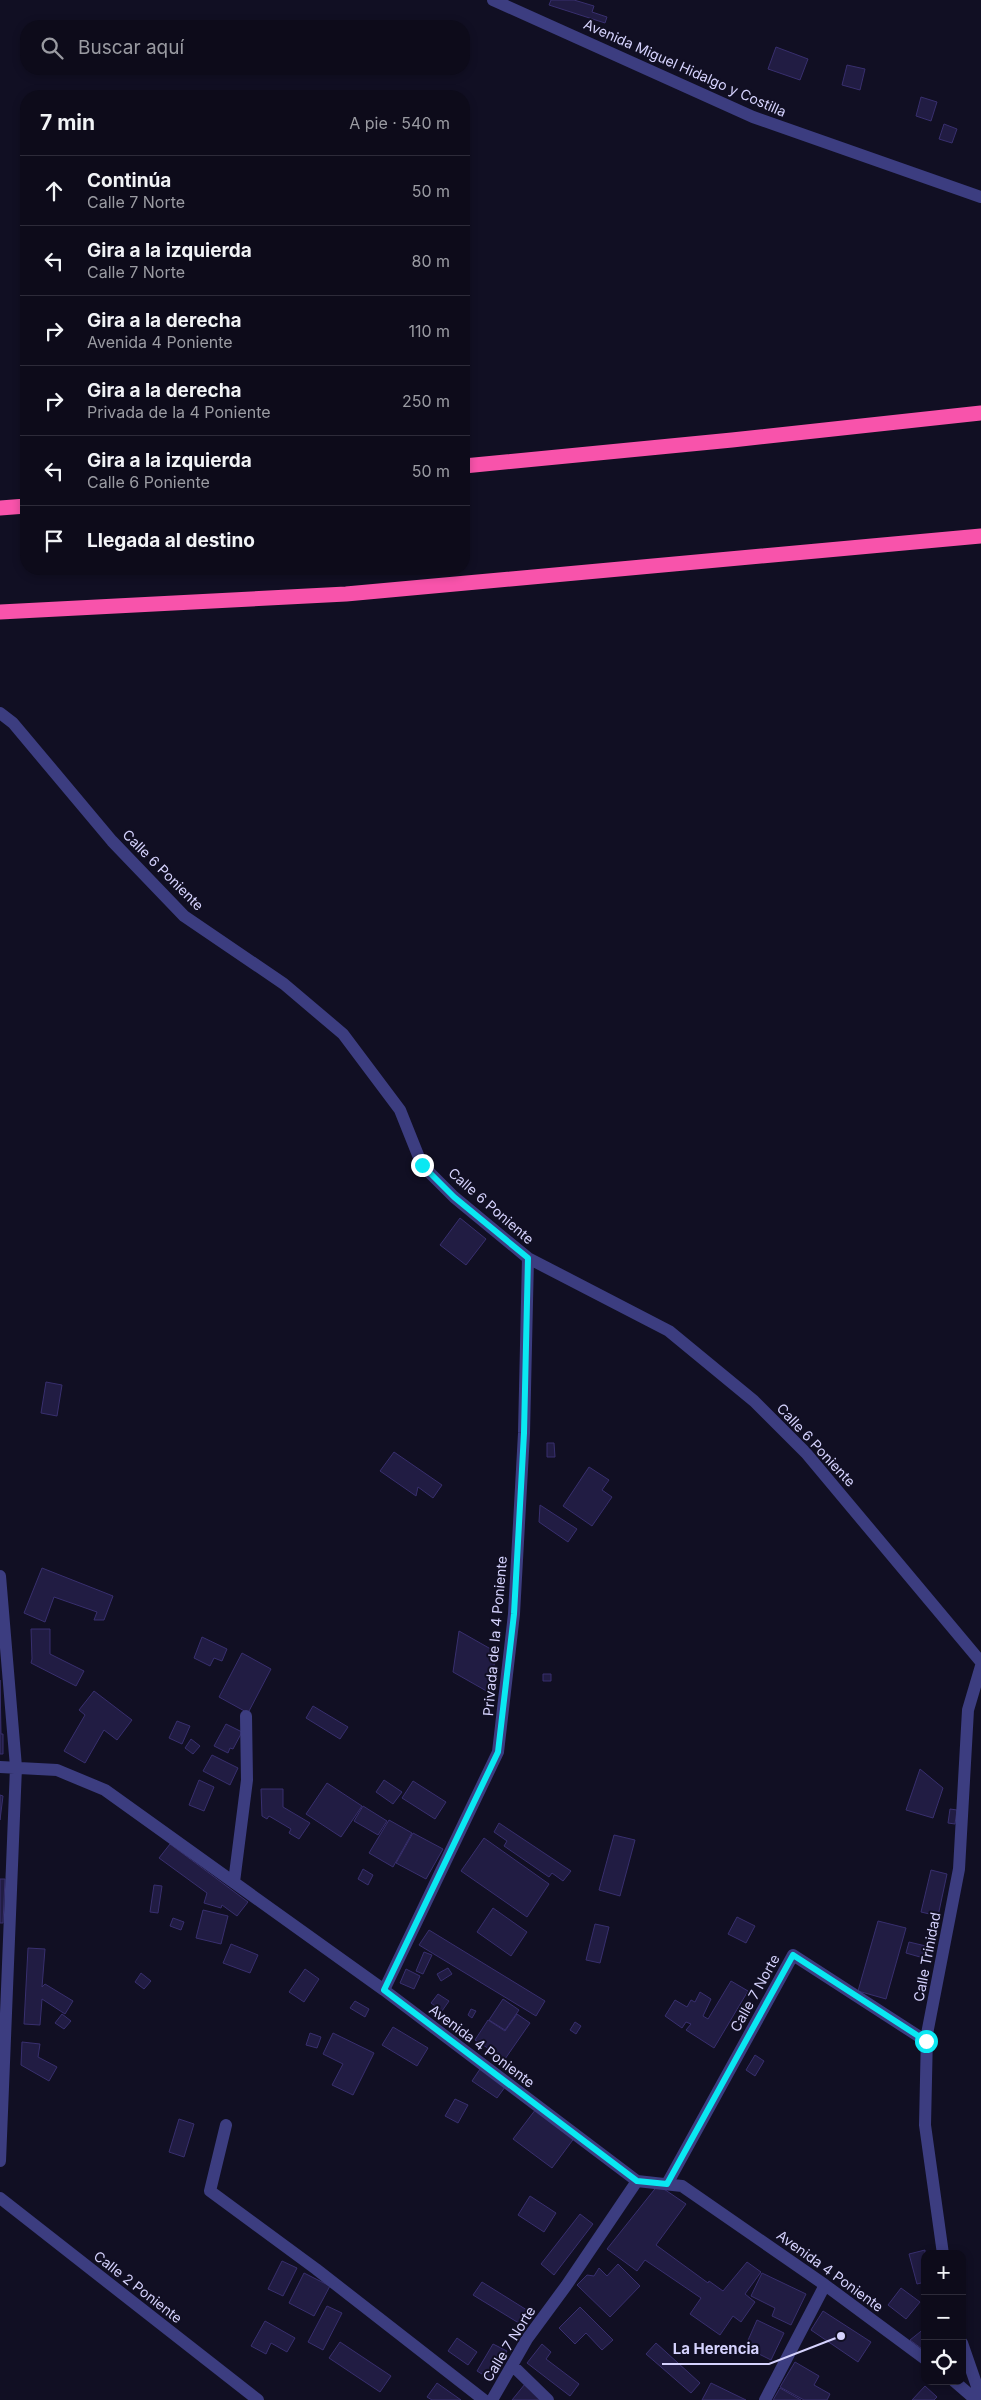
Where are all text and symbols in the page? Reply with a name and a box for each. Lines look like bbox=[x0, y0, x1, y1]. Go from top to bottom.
street label: Avenida Miguel Hidalgo y Costilla bbox=[581, 15, 789, 120]
search box bbox=[20, 20, 470, 75]
icon: search bbox=[38, 34, 66, 62]
text: Buscar aquí bbox=[78, 36, 184, 59]
text: 7 min bbox=[40, 110, 95, 135]
text: A pie · 540 m bbox=[349, 113, 450, 133]
text: Continúa bbox=[87, 169, 171, 192]
icon: ahead bbox=[40, 177, 68, 205]
text: 50 m bbox=[412, 181, 450, 201]
text: Calle 7 Norte bbox=[87, 192, 185, 212]
text: Gira a la izquierda bbox=[87, 239, 252, 262]
icon: left bbox=[40, 247, 68, 275]
text: 80 m bbox=[411, 251, 450, 271]
text: Calle 7 Norte bbox=[87, 262, 185, 282]
text: Gira a la derecha bbox=[87, 309, 242, 332]
icon: right bbox=[40, 317, 68, 345]
text: 110 m bbox=[408, 321, 450, 341]
text: Avenida 4 Poniente bbox=[87, 332, 233, 352]
text: Gira a la derecha bbox=[87, 379, 242, 402]
icon: right bbox=[40, 387, 68, 415]
text: 250 m bbox=[402, 391, 450, 411]
text: Privada de la 4 Poniente bbox=[87, 402, 271, 422]
text: Gira a la izquierda bbox=[87, 449, 252, 472]
icon: left bbox=[40, 457, 68, 485]
text: 50 m bbox=[412, 461, 450, 481]
text: Calle 6 Poniente bbox=[87, 472, 210, 492]
icon: arrive bbox=[40, 527, 68, 555]
text: Llegada al destino bbox=[87, 529, 255, 552]
street label: Calle 6 Poniente bbox=[119, 826, 207, 914]
route end bbox=[411, 1154, 434, 1177]
street label: Calle 6 Poniente bbox=[445, 1164, 537, 1247]
street label: Calle 6 Poniente bbox=[773, 1400, 859, 1490]
street label: Privada de la 4 Poniente bbox=[479, 1555, 510, 1717]
street label: Calle Trinidad bbox=[910, 1911, 944, 2003]
street label: Calle 7 Norte bbox=[726, 1951, 783, 2034]
street label: Avenida 4 Poniente bbox=[426, 2000, 538, 2091]
route start bbox=[915, 2030, 938, 2053]
street label: Avenida 4 Poniente bbox=[774, 2226, 887, 2315]
street label: Calle 2 Poniente bbox=[91, 2247, 186, 2326]
map controls bbox=[921, 2250, 966, 2385]
button: + bbox=[921, 2250, 966, 2295]
button: − bbox=[921, 2295, 966, 2340]
street label: Calle 7 Norte bbox=[479, 2303, 539, 2385]
callout: La Herencia bbox=[662, 2334, 769, 2364]
text: La Herencia bbox=[673, 2339, 759, 2358]
button: locate bbox=[921, 2340, 966, 2385]

